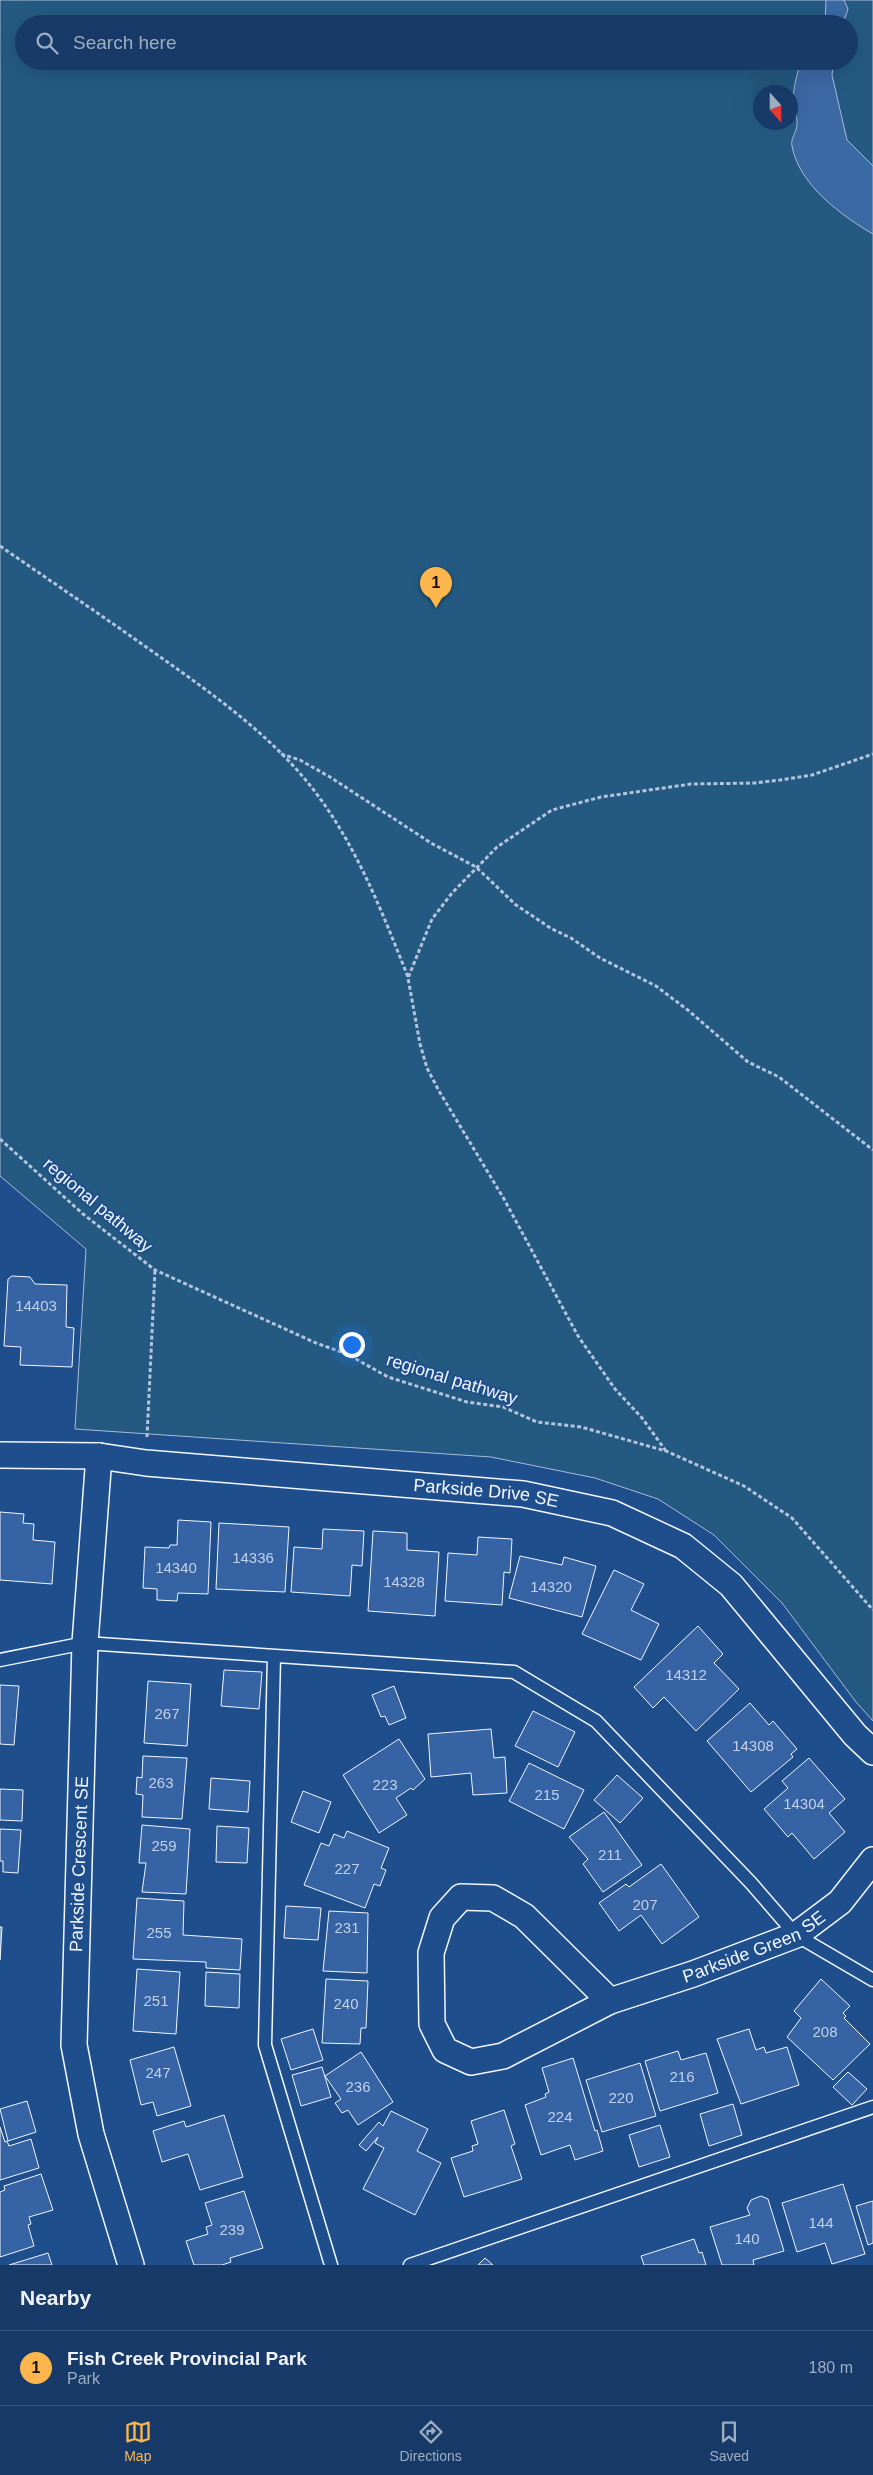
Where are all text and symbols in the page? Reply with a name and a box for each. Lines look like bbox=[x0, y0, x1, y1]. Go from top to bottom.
search box bbox=[15, 15, 858, 70]
icon: search bbox=[33, 29, 61, 57]
text: Search here bbox=[73, 32, 177, 53]
north arrow bbox=[753, 85, 798, 130]
pin: 1 bbox=[420, 567, 452, 608]
street label: regional pathway bbox=[39, 1154, 157, 1256]
house number: 14403 bbox=[15, 1297, 57, 1314]
your location bbox=[339, 1332, 365, 1358]
street label: regional pathway bbox=[384, 1350, 520, 1408]
street label: Parkside Drive SE bbox=[413, 1475, 561, 1511]
house number: 14336 bbox=[232, 1549, 274, 1566]
house number: 14340 bbox=[155, 1559, 197, 1576]
house number: 14328 bbox=[383, 1573, 425, 1590]
house number: 14320 bbox=[530, 1578, 572, 1595]
house number: 14312 bbox=[665, 1666, 707, 1683]
house number: 267 bbox=[154, 1705, 180, 1722]
house number: 14308 bbox=[732, 1737, 774, 1754]
house number: 263 bbox=[148, 1774, 174, 1791]
street label: Parkside Crescent SE bbox=[66, 1776, 92, 1952]
house number: 223 bbox=[372, 1776, 398, 1793]
house number: 215 bbox=[534, 1786, 560, 1803]
house number: 14304 bbox=[783, 1795, 825, 1812]
house number: 259 bbox=[151, 1837, 177, 1854]
house number: 211 bbox=[598, 1846, 622, 1863]
house number: 227 bbox=[334, 1860, 360, 1877]
house number: 207 bbox=[632, 1896, 658, 1913]
street label: Parkside Green SE bbox=[680, 1907, 829, 1987]
house number: 231 bbox=[334, 1919, 360, 1936]
house number: 255 bbox=[146, 1924, 172, 1941]
house number: 251 bbox=[143, 1992, 169, 2009]
house number: 240 bbox=[333, 1995, 359, 2012]
house number: 208 bbox=[812, 2023, 838, 2040]
house number: 247 bbox=[145, 2064, 171, 2081]
house number: 216 bbox=[669, 2068, 695, 2085]
house number: 236 bbox=[345, 2078, 371, 2095]
house number: 220 bbox=[608, 2089, 634, 2106]
house number: 224 bbox=[547, 2108, 573, 2125]
house number: 144 bbox=[808, 2214, 834, 2231]
house number: 239 bbox=[219, 2221, 245, 2238]
house number: 140 bbox=[734, 2230, 760, 2247]
text: Nearby bbox=[20, 2286, 91, 2309]
text: Fish Creek Provincial Park bbox=[67, 2348, 307, 2369]
text: 1 bbox=[32, 2359, 40, 2376]
text: 180 m bbox=[809, 2359, 853, 2376]
text: Park bbox=[67, 2370, 100, 2387]
tab: Map bbox=[124, 2418, 152, 2464]
tab: Directions bbox=[400, 2418, 462, 2464]
tab: Saved bbox=[709, 2418, 749, 2464]

